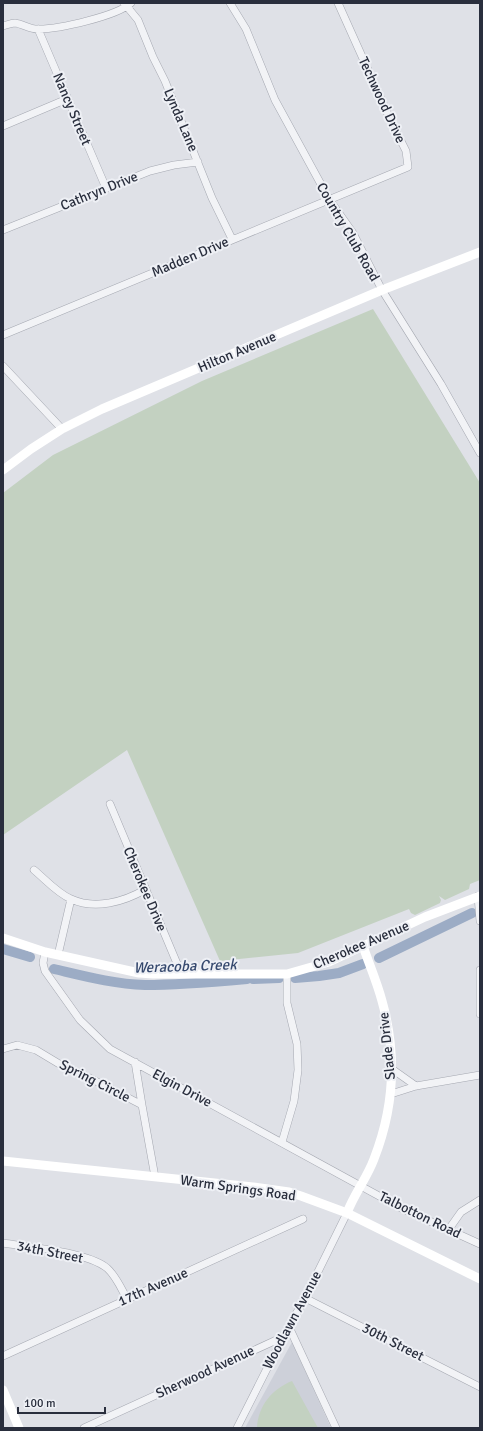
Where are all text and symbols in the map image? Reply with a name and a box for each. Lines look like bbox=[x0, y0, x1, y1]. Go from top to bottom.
street label: Techwood Drive bbox=[355, 54, 409, 146]
street label: Nancy Street bbox=[49, 70, 95, 148]
street label: Lynda Lane bbox=[160, 86, 202, 154]
street label: Cathryn Drive bbox=[58, 168, 140, 214]
street label: Country Club Road bbox=[313, 179, 383, 285]
street label: Madden Drive bbox=[149, 233, 231, 281]
street label: Hilton Avenue bbox=[195, 328, 279, 376]
street label: Cherokee Drive bbox=[120, 844, 170, 934]
street label: Cherokee Avenue bbox=[310, 917, 412, 973]
water label: Weracoba Creek bbox=[133, 955, 238, 977]
street label: Slade Drive bbox=[375, 1011, 399, 1081]
street label: Spring Circle bbox=[57, 1056, 133, 1106]
street label: Elgin Drive bbox=[149, 1065, 215, 1111]
street label: Warm Springs Road bbox=[179, 1171, 297, 1205]
street label: Talbotton Road bbox=[376, 1188, 464, 1242]
street label: 34th Street bbox=[15, 1237, 85, 1267]
street label: 17th Avenue bbox=[116, 1264, 190, 1310]
street label: Woodlawn Avenue bbox=[259, 1268, 325, 1372]
street label: 30th Street bbox=[359, 1319, 427, 1365]
street label: Sherwood Avenue bbox=[153, 1342, 257, 1402]
scale bar bbox=[18, 1389, 105, 1415]
text: 100 m bbox=[24, 1396, 56, 1411]

